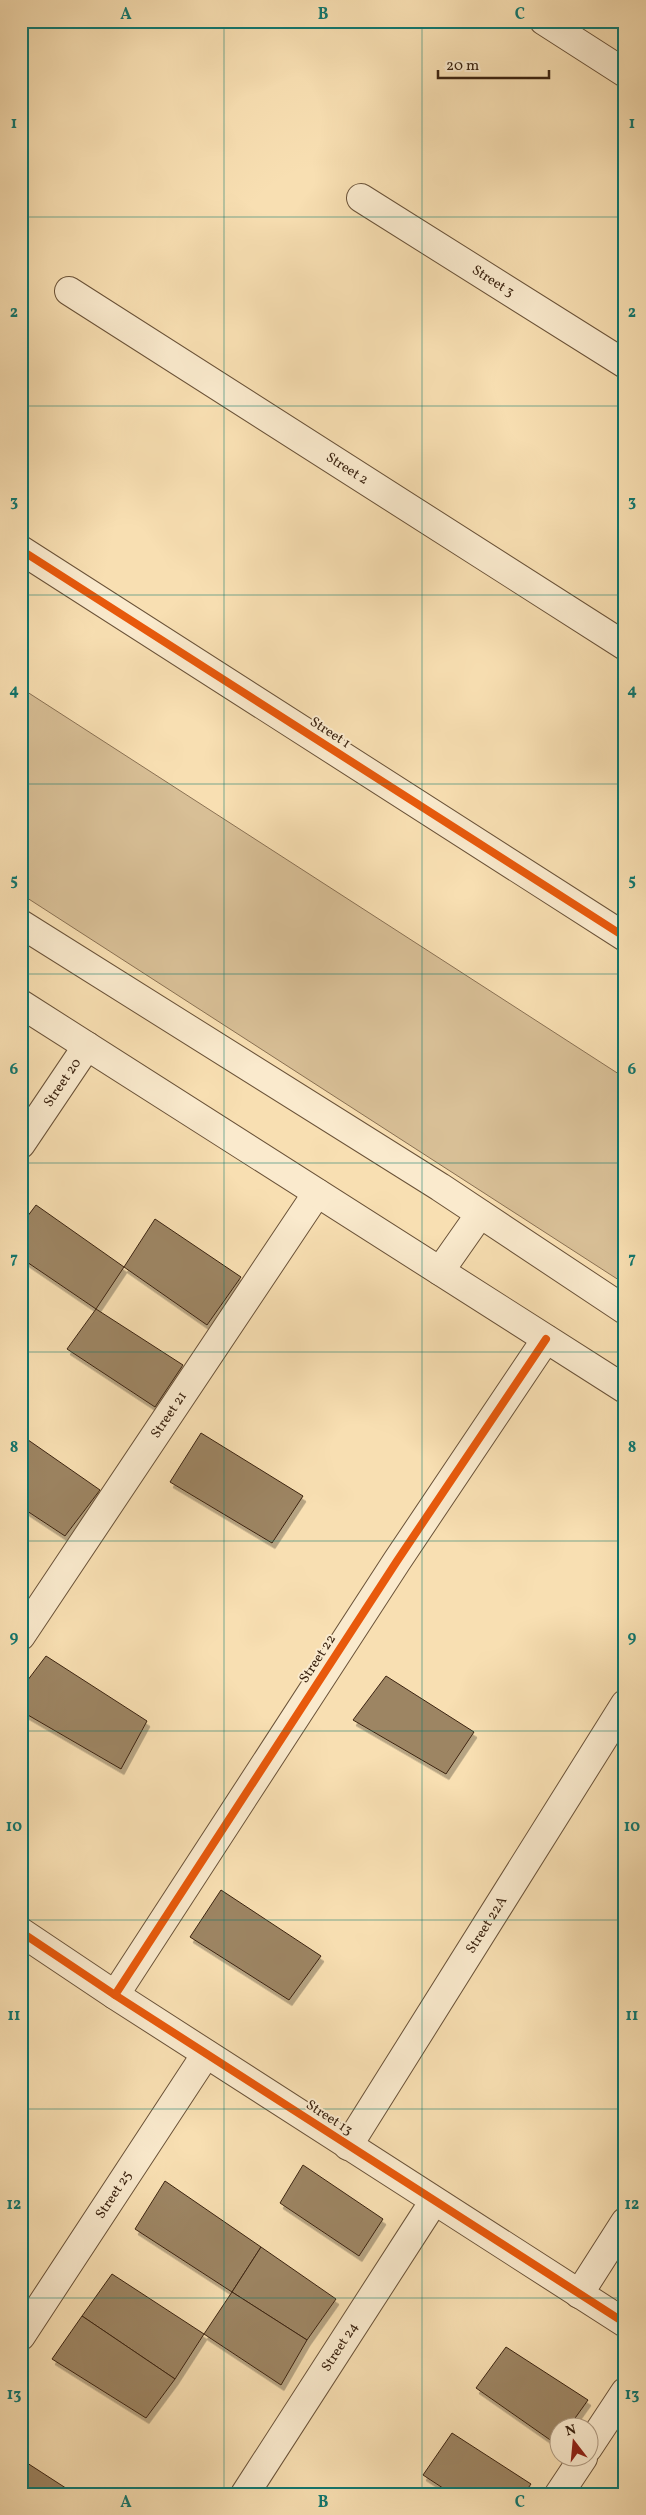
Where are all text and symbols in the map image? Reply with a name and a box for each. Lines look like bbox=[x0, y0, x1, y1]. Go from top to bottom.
text: A bbox=[120, 4, 132, 26]
text: B bbox=[318, 4, 329, 26]
text: C bbox=[515, 4, 525, 26]
scale bar bbox=[438, 48, 550, 80]
text: 20 m bbox=[446, 56, 479, 77]
text: 1 bbox=[11, 113, 17, 135]
text: 1 bbox=[629, 113, 635, 135]
street label: Street 3 bbox=[468, 261, 518, 302]
text: 2 bbox=[10, 302, 18, 324]
text: 2 bbox=[628, 302, 636, 324]
street label: Street 2 bbox=[322, 448, 372, 489]
text: 3 bbox=[10, 491, 18, 513]
text: 3 bbox=[628, 491, 636, 513]
text: 4 bbox=[9, 680, 19, 702]
text: 4 bbox=[627, 680, 637, 702]
street label: Street 1 bbox=[306, 713, 354, 753]
text: 5 bbox=[10, 870, 18, 892]
text: 5 bbox=[628, 870, 636, 892]
street label: Street 20 bbox=[39, 1054, 86, 1111]
text: 6 bbox=[10, 1059, 19, 1081]
text: 6 bbox=[628, 1059, 637, 1081]
text: 7 bbox=[10, 1248, 18, 1270]
text: 7 bbox=[628, 1248, 636, 1270]
street label: Street 21 bbox=[146, 1388, 191, 1442]
text: 8 bbox=[10, 1437, 18, 1459]
text: 8 bbox=[628, 1437, 636, 1459]
text: 9 bbox=[10, 1627, 19, 1649]
text: 9 bbox=[628, 1627, 637, 1649]
street label: Street 22 bbox=[295, 1631, 341, 1687]
text: 10 bbox=[6, 1816, 22, 1838]
text: 10 bbox=[624, 1816, 640, 1838]
street label: Street 22A bbox=[461, 1892, 512, 1957]
text: 11 bbox=[8, 2005, 20, 2027]
text: 11 bbox=[626, 2005, 638, 2027]
street label: Street 13 bbox=[302, 2096, 356, 2140]
street label: Street 25 bbox=[91, 2167, 136, 2222]
text: 12 bbox=[7, 2194, 21, 2216]
text: 12 bbox=[625, 2194, 639, 2216]
street label: Street 24 bbox=[317, 2319, 363, 2375]
text: 13 bbox=[7, 2384, 21, 2406]
text: 13 bbox=[625, 2384, 639, 2406]
north arrow bbox=[548, 2418, 598, 2468]
text: N bbox=[563, 2420, 578, 2441]
text: A bbox=[120, 2492, 132, 2514]
text: B bbox=[318, 2492, 329, 2514]
text: C bbox=[515, 2492, 525, 2514]

